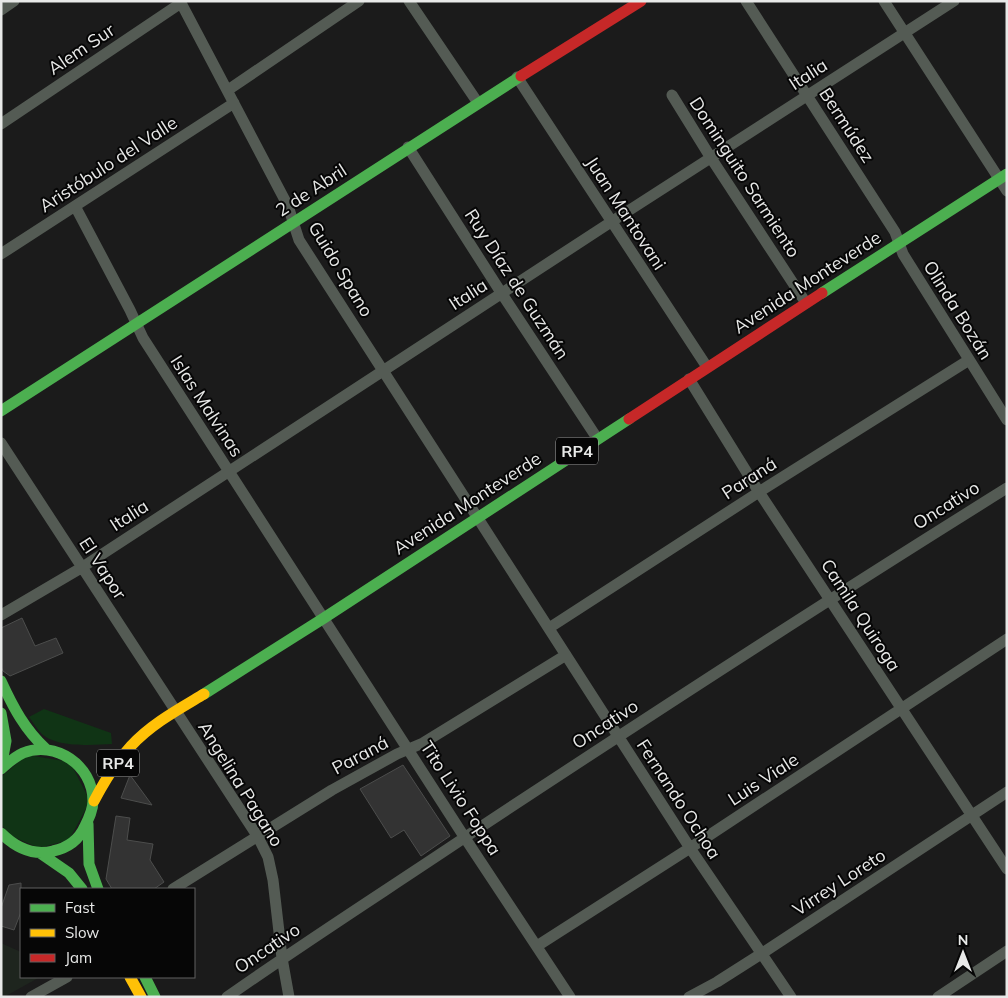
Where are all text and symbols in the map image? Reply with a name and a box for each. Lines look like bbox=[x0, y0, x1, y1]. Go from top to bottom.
street label: Alem Sur bbox=[43, 18, 119, 80]
street label: Italia bbox=[784, 53, 832, 95]
street label: Bermúdez bbox=[814, 83, 880, 167]
street label: Dominguito Sarmiento bbox=[685, 93, 805, 261]
street label: Aristóbulo del Valle bbox=[35, 111, 181, 217]
street label: Juan Mantovani bbox=[581, 152, 671, 274]
street label: 2 de Abril bbox=[271, 159, 351, 221]
street label: Ruy Díaz de Guzmán bbox=[460, 204, 574, 364]
street label: Guido Spano bbox=[304, 217, 378, 321]
street label: Avenida Monteverde bbox=[729, 226, 885, 338]
street label: Olinda Bozán bbox=[918, 256, 998, 364]
street label: Italia bbox=[444, 273, 492, 315]
street label: Islas Malvinas bbox=[166, 351, 249, 461]
road number: RP4 bbox=[556, 438, 598, 464]
street label: Avenida Monteverde bbox=[389, 447, 545, 559]
street label: Paraná bbox=[717, 452, 781, 504]
street label: Oncativo bbox=[908, 476, 984, 534]
street label: Italia bbox=[105, 494, 153, 536]
street label: El Vapor bbox=[74, 533, 132, 604]
street label: Camila Quiroga bbox=[816, 554, 906, 676]
street label: Oncativo bbox=[568, 694, 642, 754]
street label: Angelina Pagano bbox=[193, 717, 289, 851]
street label: Paraná bbox=[328, 731, 392, 779]
street label: Fernando Ochoa bbox=[632, 735, 726, 863]
street label: Tito Livio Foppa bbox=[415, 737, 507, 859]
street label: Luis Viale bbox=[723, 748, 803, 810]
road number: RP4 bbox=[97, 750, 139, 776]
street label: Virrey Loreto bbox=[788, 843, 890, 921]
legend bbox=[20, 888, 195, 978]
text: Fast bbox=[65, 898, 95, 917]
street label: Oncativo bbox=[230, 918, 304, 978]
text: Slow bbox=[65, 923, 99, 942]
north arrow bbox=[938, 928, 988, 978]
text: N bbox=[958, 931, 968, 949]
text: Jam bbox=[65, 948, 92, 967]

